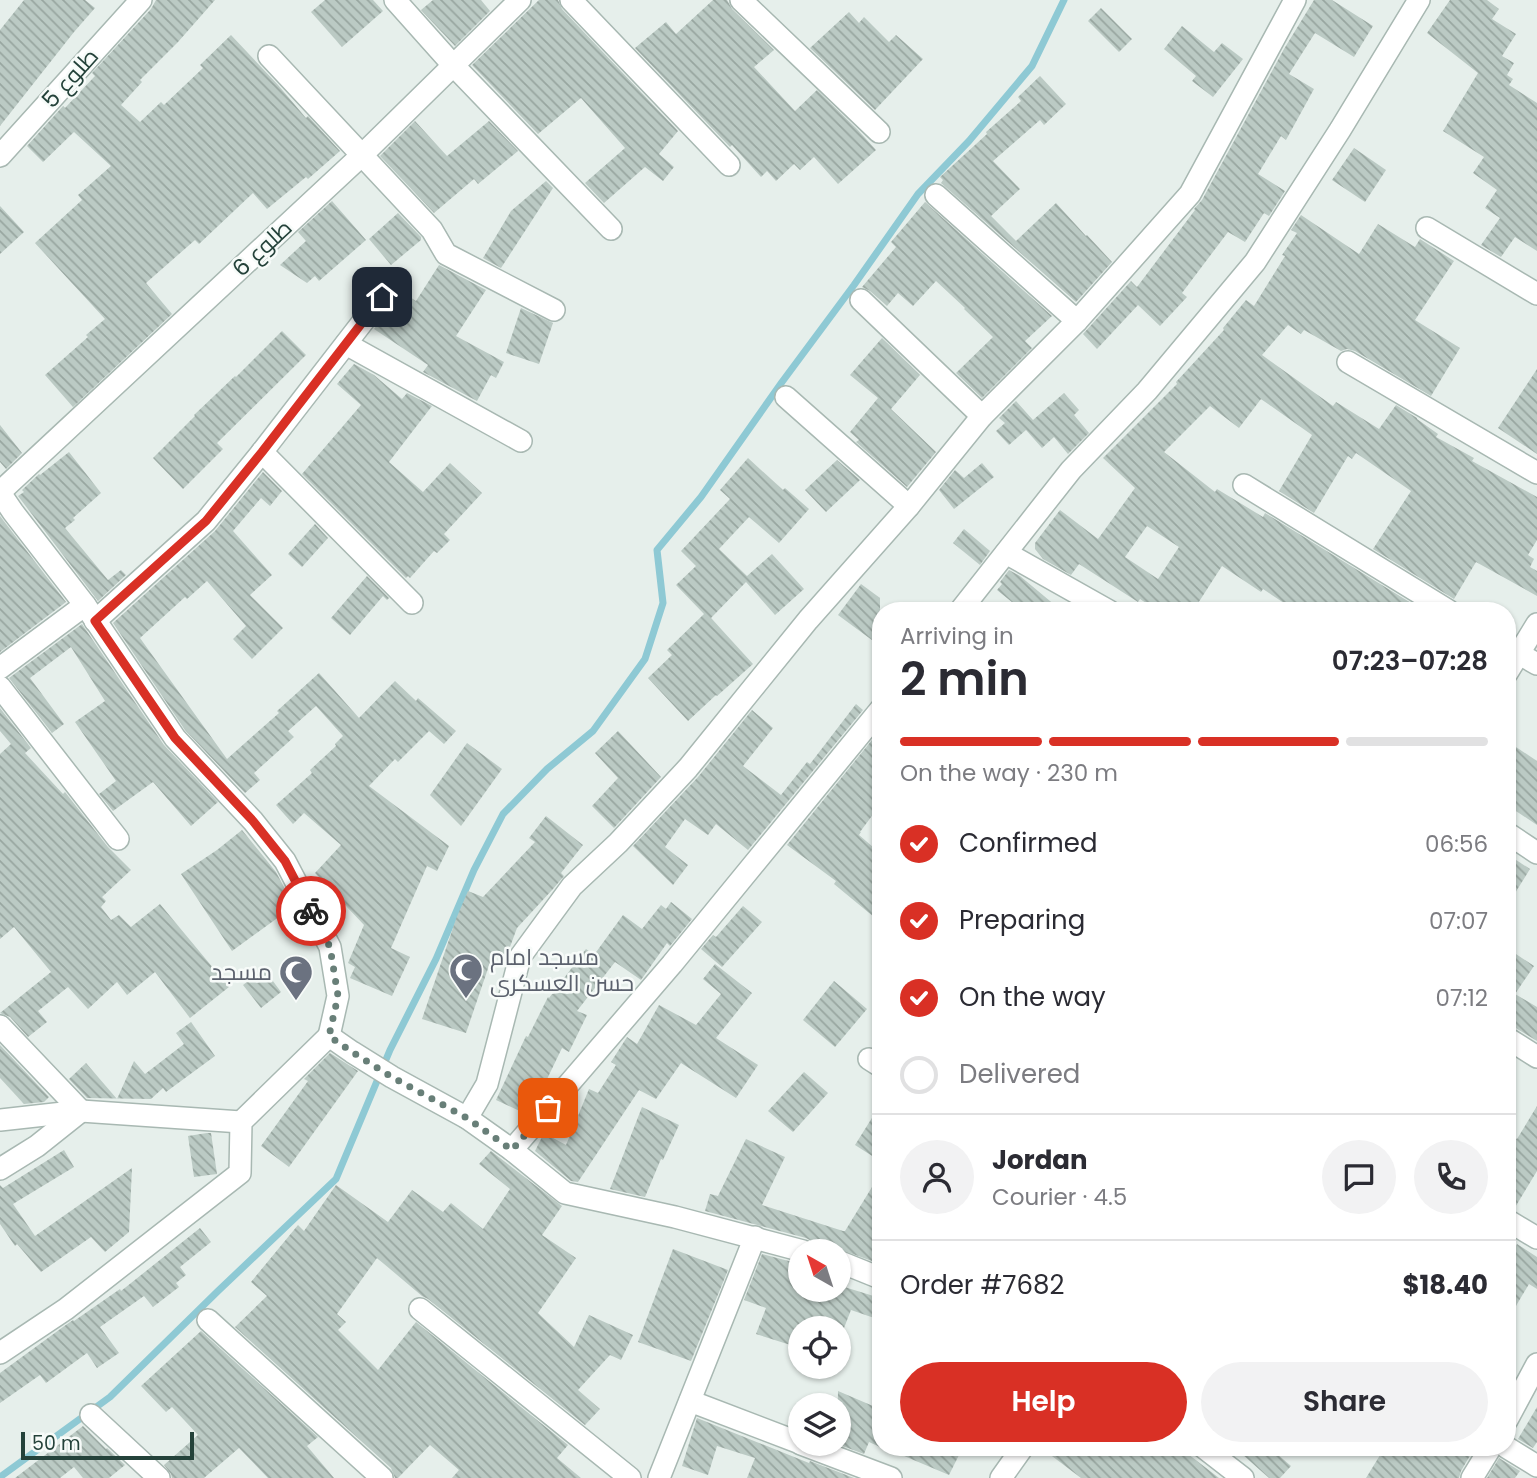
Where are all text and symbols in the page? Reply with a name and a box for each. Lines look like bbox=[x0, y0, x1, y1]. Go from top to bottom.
street label: طلوع 5 bbox=[34, 41, 106, 115]
street label: طلوع 6 bbox=[225, 212, 299, 284]
pin bbox=[352, 267, 412, 327]
icon: home bbox=[363, 278, 401, 316]
text: Arriving in bbox=[900, 620, 1014, 652]
text: 07:23–07:28 bbox=[1332, 643, 1488, 679]
text: 2 min bbox=[900, 647, 1029, 711]
text: On the way · 230 m bbox=[900, 757, 1118, 789]
icon: check bbox=[900, 825, 938, 863]
text: Confirmed bbox=[959, 825, 1097, 861]
text: 06:56 bbox=[1425, 828, 1488, 860]
courier bbox=[276, 876, 346, 946]
icon: bike bbox=[292, 892, 330, 930]
icon: check bbox=[900, 902, 938, 940]
text: Preparing bbox=[959, 902, 1085, 938]
text: 07:07 bbox=[1429, 905, 1488, 937]
place label: مسجد امام حسن العسکری bbox=[490, 941, 634, 999]
mosque icon: مسجد امام حسن العسکری bbox=[447, 951, 485, 1000]
mosque icon: مسجد bbox=[277, 953, 315, 1002]
place label: مسجد bbox=[211, 956, 272, 988]
icon: check bbox=[900, 979, 938, 1017]
text: On the way bbox=[959, 979, 1106, 1015]
text: 07:12 bbox=[1436, 982, 1488, 1014]
text: Delivered bbox=[959, 1056, 1080, 1092]
pin bbox=[518, 1078, 578, 1138]
icon: bag bbox=[529, 1089, 567, 1127]
button: person bbox=[900, 1140, 974, 1214]
button: chat bbox=[1322, 1140, 1396, 1214]
button: phone bbox=[1414, 1140, 1488, 1214]
text: Jordan bbox=[992, 1142, 1088, 1178]
text: Courier · 4.5 bbox=[992, 1181, 1127, 1213]
north arrow bbox=[788, 1239, 850, 1302]
map controls bbox=[788, 1239, 851, 1456]
text: Order #7682 bbox=[900, 1267, 1064, 1303]
text: $18.40 bbox=[1402, 1267, 1488, 1303]
button: locate bbox=[788, 1316, 851, 1379]
button: Help bbox=[900, 1362, 1187, 1442]
button: Share bbox=[1201, 1362, 1488, 1442]
button: layers bbox=[788, 1393, 851, 1456]
scale bar bbox=[21, 1429, 194, 1461]
text: 50 m bbox=[32, 1430, 81, 1457]

